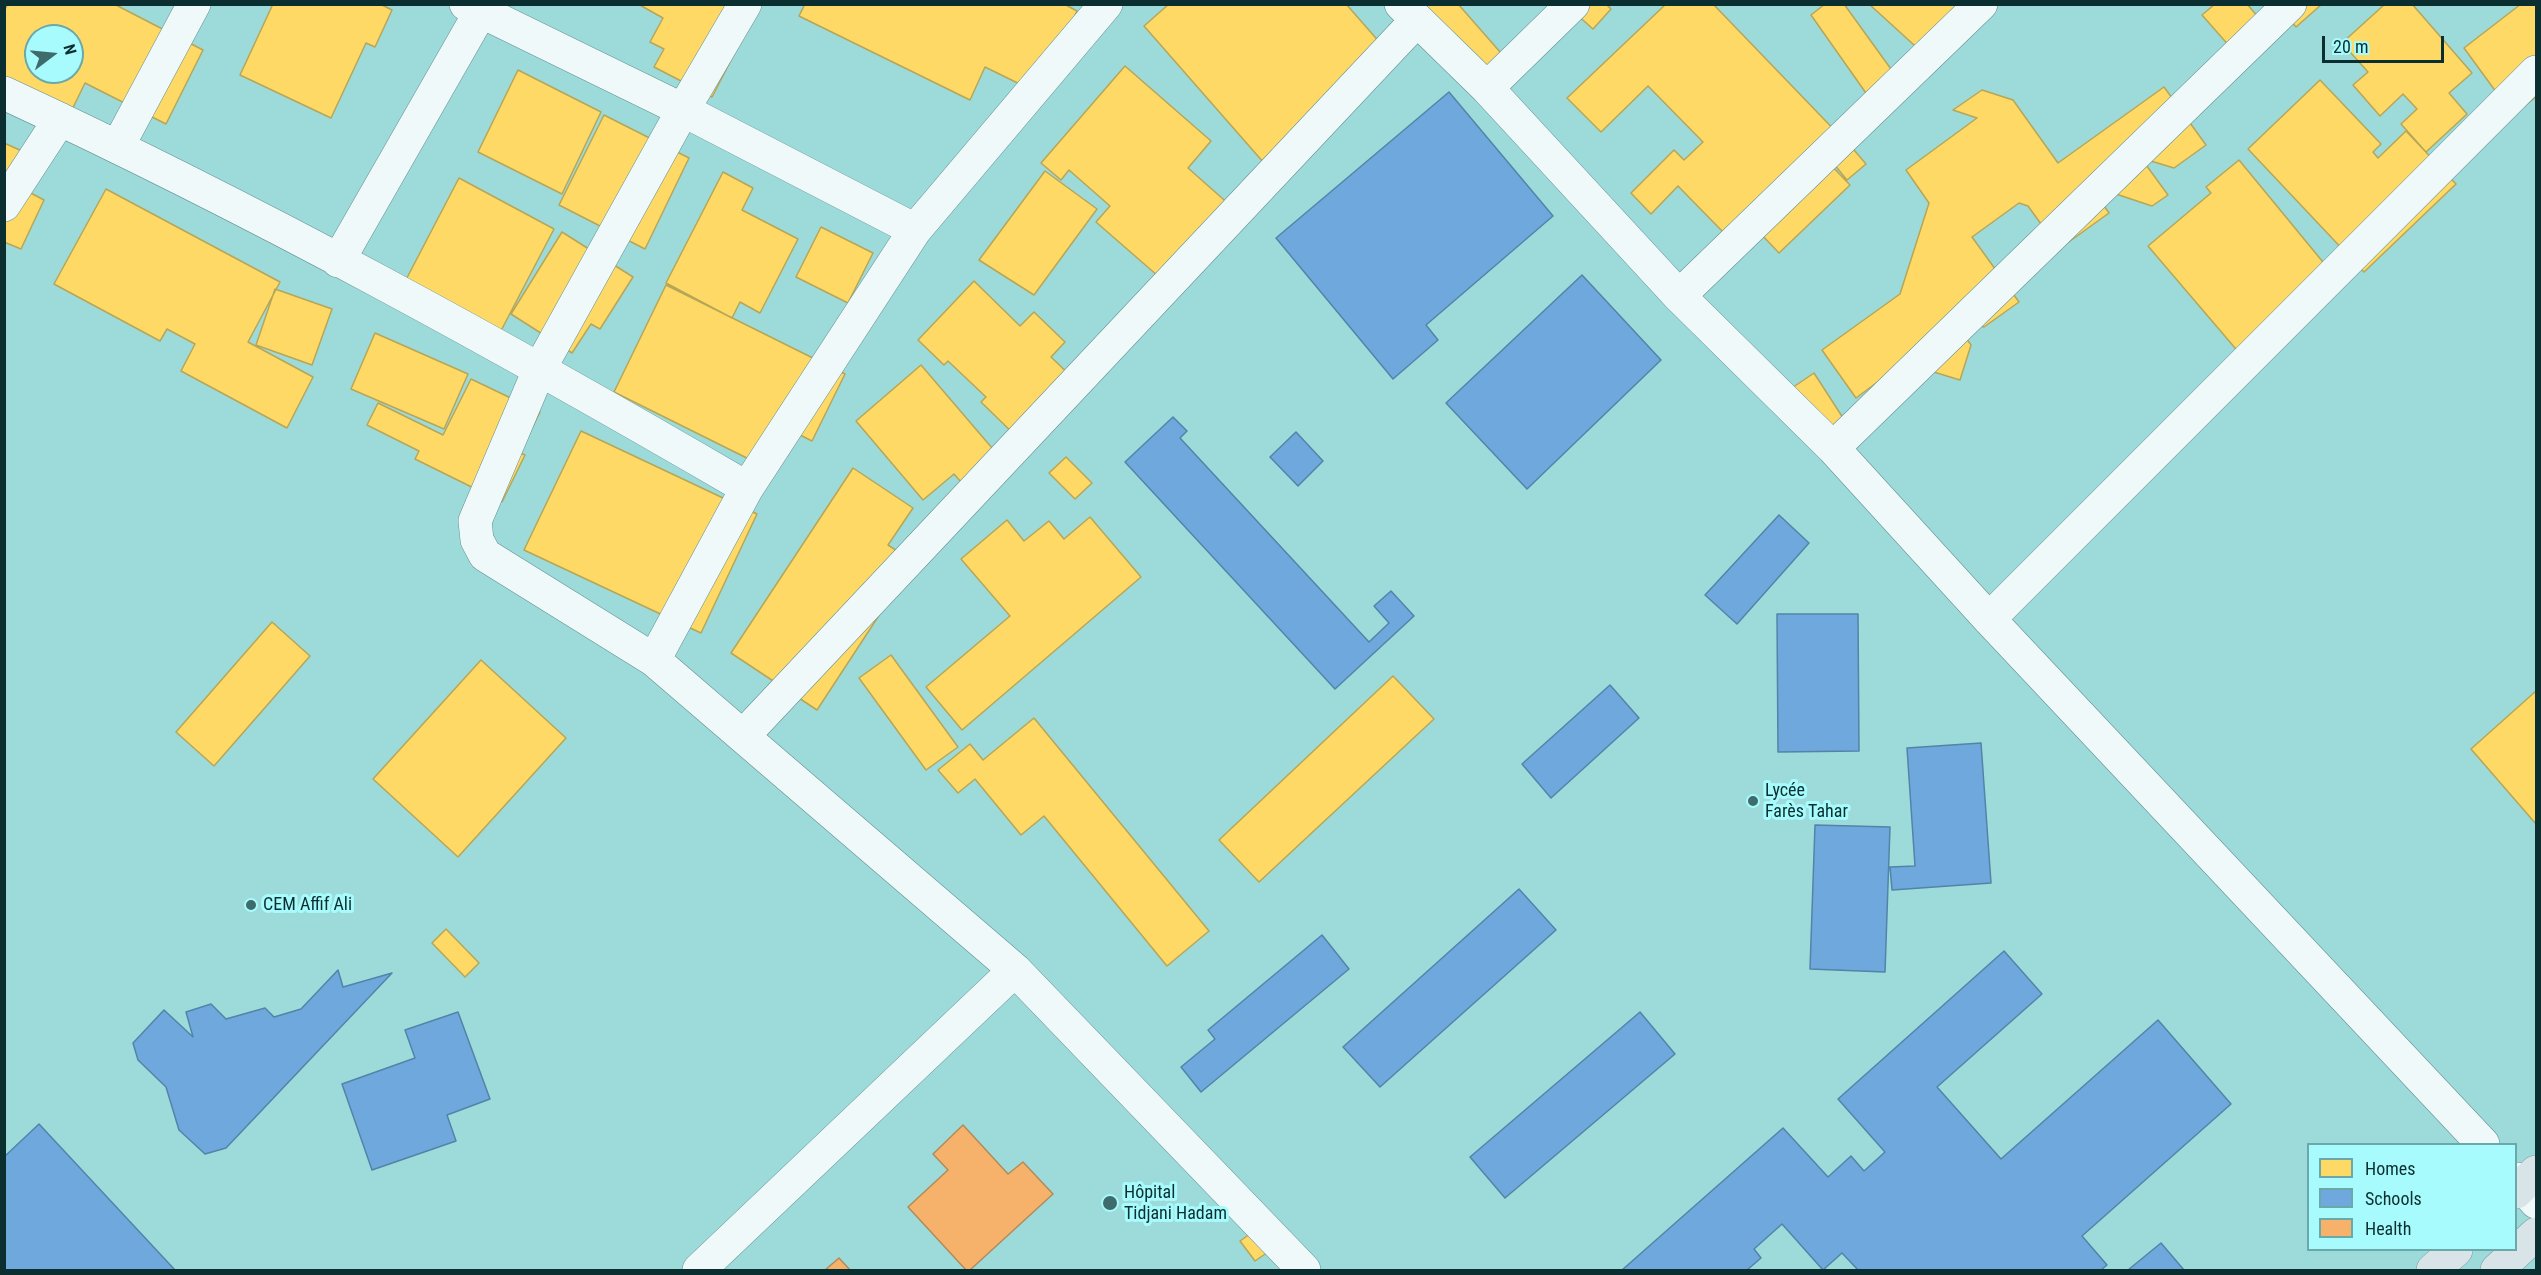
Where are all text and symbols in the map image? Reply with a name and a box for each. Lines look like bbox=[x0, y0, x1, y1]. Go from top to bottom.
north arrow bbox=[24, 24, 84, 84]
scale bar bbox=[2325, 24, 2446, 62]
text: 20 m bbox=[2333, 36, 2368, 57]
text: N bbox=[59, 42, 80, 57]
place label: Lycée Farès Tahar bbox=[1765, 780, 1848, 822]
marker: Lycée Farès Tahar bbox=[1746, 794, 1760, 808]
place label: CEM Affif Ali bbox=[263, 894, 352, 916]
marker: CEM Affif Ali bbox=[244, 898, 258, 912]
legend bbox=[2307, 1143, 2517, 1251]
text: Homes bbox=[2365, 1158, 2415, 1179]
place label: Hôpital Tidjani Hadam bbox=[1124, 1182, 1227, 1224]
text: Schools bbox=[2365, 1188, 2422, 1209]
marker: Hôpital Tidjani Hadam bbox=[1101, 1194, 1119, 1212]
text: Health bbox=[2365, 1218, 2411, 1239]

